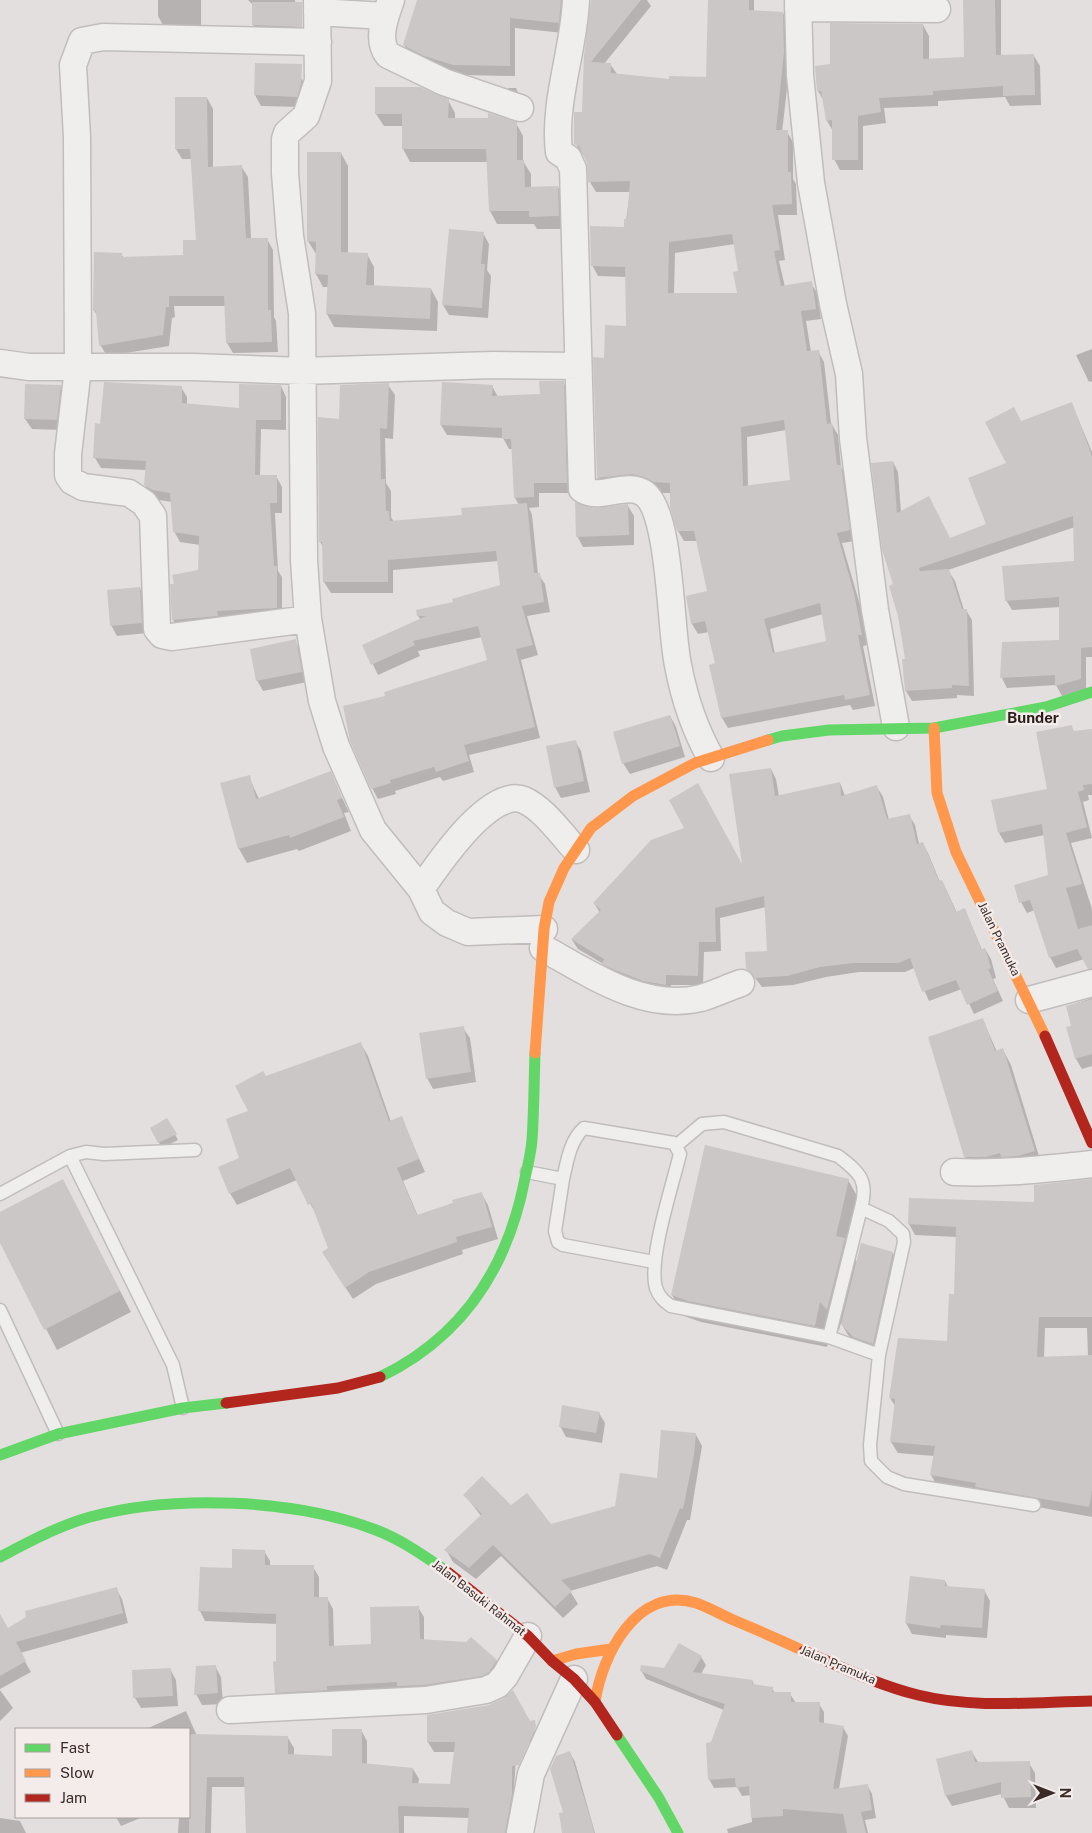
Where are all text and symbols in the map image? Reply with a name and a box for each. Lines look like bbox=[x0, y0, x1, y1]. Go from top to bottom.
district label: Bunder bbox=[1007, 709, 1059, 726]
street label: Jalan Pramuka bbox=[975, 900, 1023, 978]
street label: Jalan Basuki Rahmat bbox=[430, 1557, 529, 1639]
street label: Jalan Pramuka bbox=[798, 1643, 878, 1687]
legend bbox=[15, 1728, 190, 1818]
text: Fast bbox=[60, 1739, 90, 1756]
text: Slow bbox=[60, 1764, 95, 1781]
north arrow bbox=[1027, 1768, 1077, 1818]
text: N bbox=[1057, 1788, 1073, 1798]
text: Jam bbox=[60, 1789, 87, 1806]

